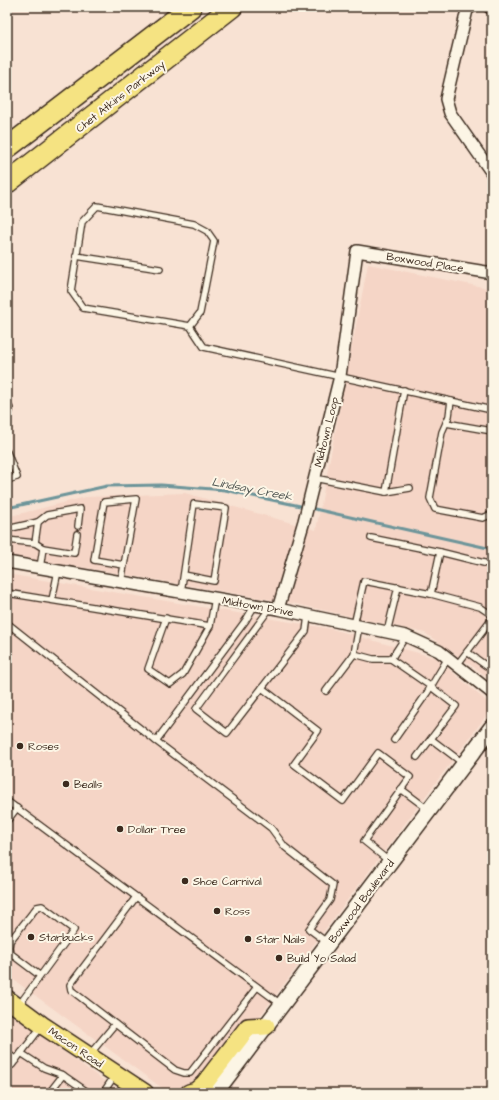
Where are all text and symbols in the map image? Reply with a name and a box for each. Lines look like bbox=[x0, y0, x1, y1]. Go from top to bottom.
street label: Chet Atkins Parkway bbox=[73, 57, 169, 137]
street label: Boxwood Place bbox=[385, 249, 465, 276]
street label: Midtown Loop bbox=[311, 395, 342, 469]
water label: Lindsay Creek bbox=[210, 473, 294, 506]
street label: Midtown Drive bbox=[221, 593, 295, 620]
place label: Roses bbox=[28, 739, 60, 754]
marker: Roses bbox=[15, 741, 25, 751]
place label: Bealls bbox=[74, 777, 103, 792]
marker: Bealls bbox=[61, 779, 71, 789]
place label: Dollar Tree bbox=[128, 822, 186, 837]
marker: Dollar Tree bbox=[115, 824, 125, 834]
street label: Boxwood Boulevard bbox=[325, 856, 398, 946]
place label: Shoe Carnival bbox=[193, 874, 262, 889]
marker: Shoe Carnival bbox=[180, 876, 190, 886]
place label: Ross bbox=[225, 904, 251, 919]
marker: Ross bbox=[212, 906, 222, 916]
place label: Starbucks bbox=[39, 930, 94, 945]
marker: Starbucks bbox=[26, 932, 36, 942]
place label: Star Nails bbox=[256, 932, 305, 947]
marker: Star Nails bbox=[243, 934, 253, 944]
place label: Build Yo Salad bbox=[287, 951, 356, 966]
marker: Build Yo Salad bbox=[274, 953, 284, 963]
street label: Macon Road bbox=[45, 1024, 106, 1071]

